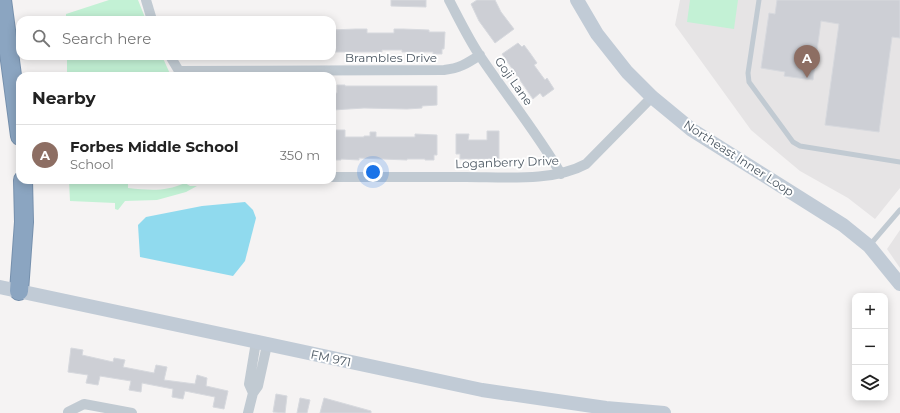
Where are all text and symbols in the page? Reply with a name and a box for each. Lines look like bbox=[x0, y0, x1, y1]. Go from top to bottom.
search box bbox=[16, 16, 336, 60]
icon: search bbox=[30, 27, 52, 49]
text: Search here bbox=[62, 29, 151, 48]
pin: A bbox=[794, 45, 820, 78]
street label: Brambles Drive bbox=[345, 50, 437, 65]
street label: Goji Lane bbox=[492, 54, 536, 108]
text: Nearby bbox=[32, 88, 96, 108]
street label: Northeast Inner Loop bbox=[681, 117, 797, 199]
text: Forbes Middle School bbox=[70, 137, 238, 156]
text: A bbox=[40, 147, 50, 163]
text: 350 m bbox=[280, 147, 320, 163]
street label: Loganberry Drive bbox=[455, 153, 559, 171]
text: School bbox=[70, 156, 114, 172]
your location bbox=[363, 162, 383, 182]
map controls bbox=[852, 293, 888, 401]
button: + bbox=[852, 293, 888, 329]
button: − bbox=[852, 329, 888, 365]
street label: FM 971 bbox=[309, 346, 353, 370]
button: layers bbox=[852, 365, 888, 401]

